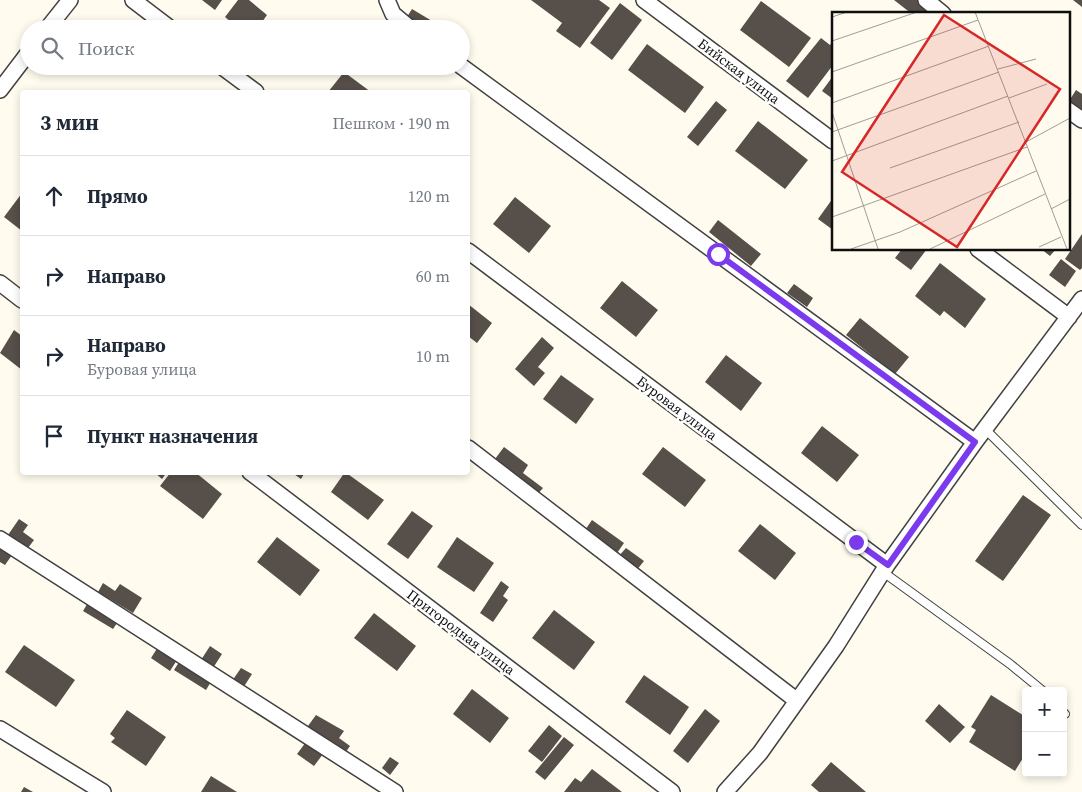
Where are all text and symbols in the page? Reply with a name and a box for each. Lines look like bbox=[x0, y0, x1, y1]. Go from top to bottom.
inset map bbox=[832, 12, 1070, 250]
search box bbox=[20, 20, 470, 75]
street label: Бийская улица bbox=[694, 33, 785, 109]
icon: search bbox=[38, 34, 66, 62]
text: Поиск bbox=[78, 35, 135, 61]
text: 3 мин bbox=[40, 108, 99, 137]
text: Пешком · 190 m bbox=[332, 112, 450, 134]
icon: ahead bbox=[40, 182, 68, 210]
text: Прямо bbox=[87, 183, 148, 209]
text: 120 m bbox=[408, 185, 450, 207]
route start bbox=[707, 243, 730, 266]
icon: right bbox=[40, 262, 68, 290]
text: Направо bbox=[87, 263, 166, 289]
text: 60 m bbox=[416, 265, 450, 287]
text: Направо bbox=[87, 332, 166, 358]
icon: right bbox=[40, 342, 68, 370]
text: 10 m bbox=[416, 345, 450, 367]
text: Буровая улица bbox=[87, 358, 197, 380]
street label: Буровая улица bbox=[633, 371, 722, 445]
icon: arrive bbox=[40, 422, 68, 450]
text: Пункт назначения bbox=[87, 423, 258, 449]
route end bbox=[845, 531, 868, 554]
street label: Пригородная улица bbox=[403, 585, 520, 680]
map controls bbox=[1022, 687, 1067, 777]
button: + bbox=[1022, 687, 1067, 732]
button: − bbox=[1022, 732, 1067, 777]

